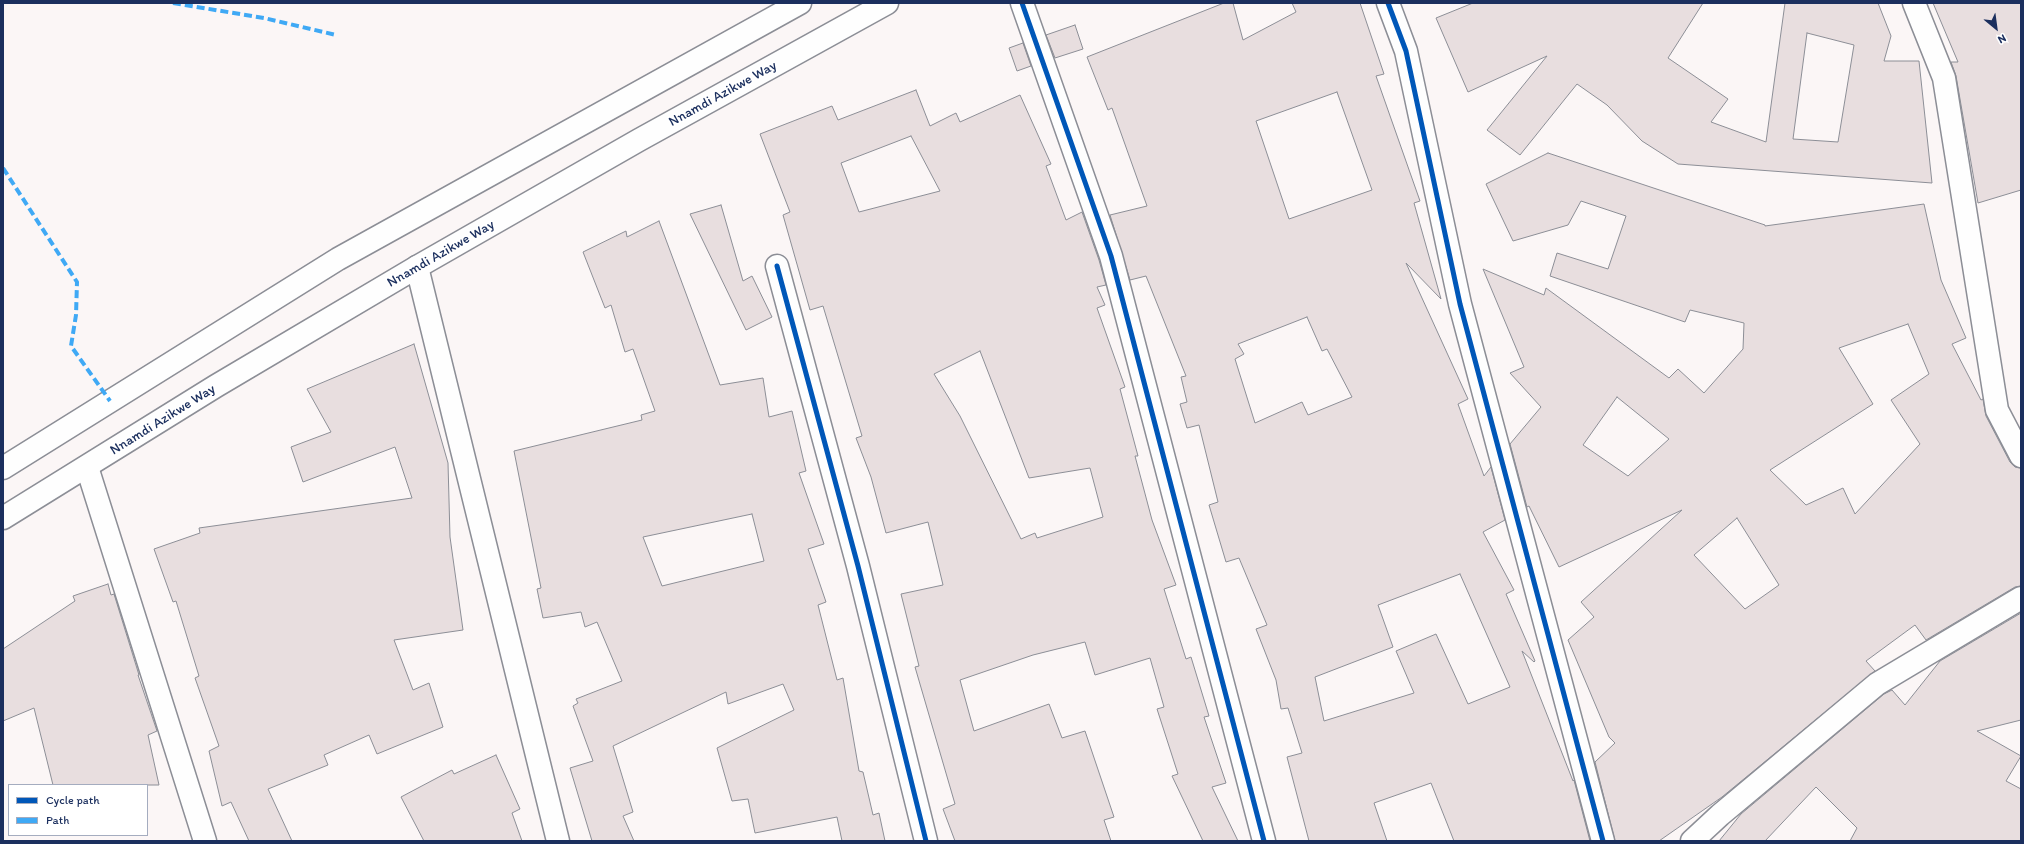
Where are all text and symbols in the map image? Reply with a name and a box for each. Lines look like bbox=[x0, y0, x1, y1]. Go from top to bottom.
north arrow bbox=[1976, 8, 2016, 48]
text: N bbox=[1996, 31, 2008, 46]
street label: Nnamdi Azikwe Way bbox=[666, 57, 780, 131]
street label: Nnamdi Azikwe Way bbox=[384, 216, 498, 292]
street label: Nnamdi Azikwe Way bbox=[107, 381, 219, 459]
legend bbox=[8, 784, 148, 836]
text: Cycle path bbox=[46, 793, 100, 807]
text: Path bbox=[46, 813, 69, 827]

